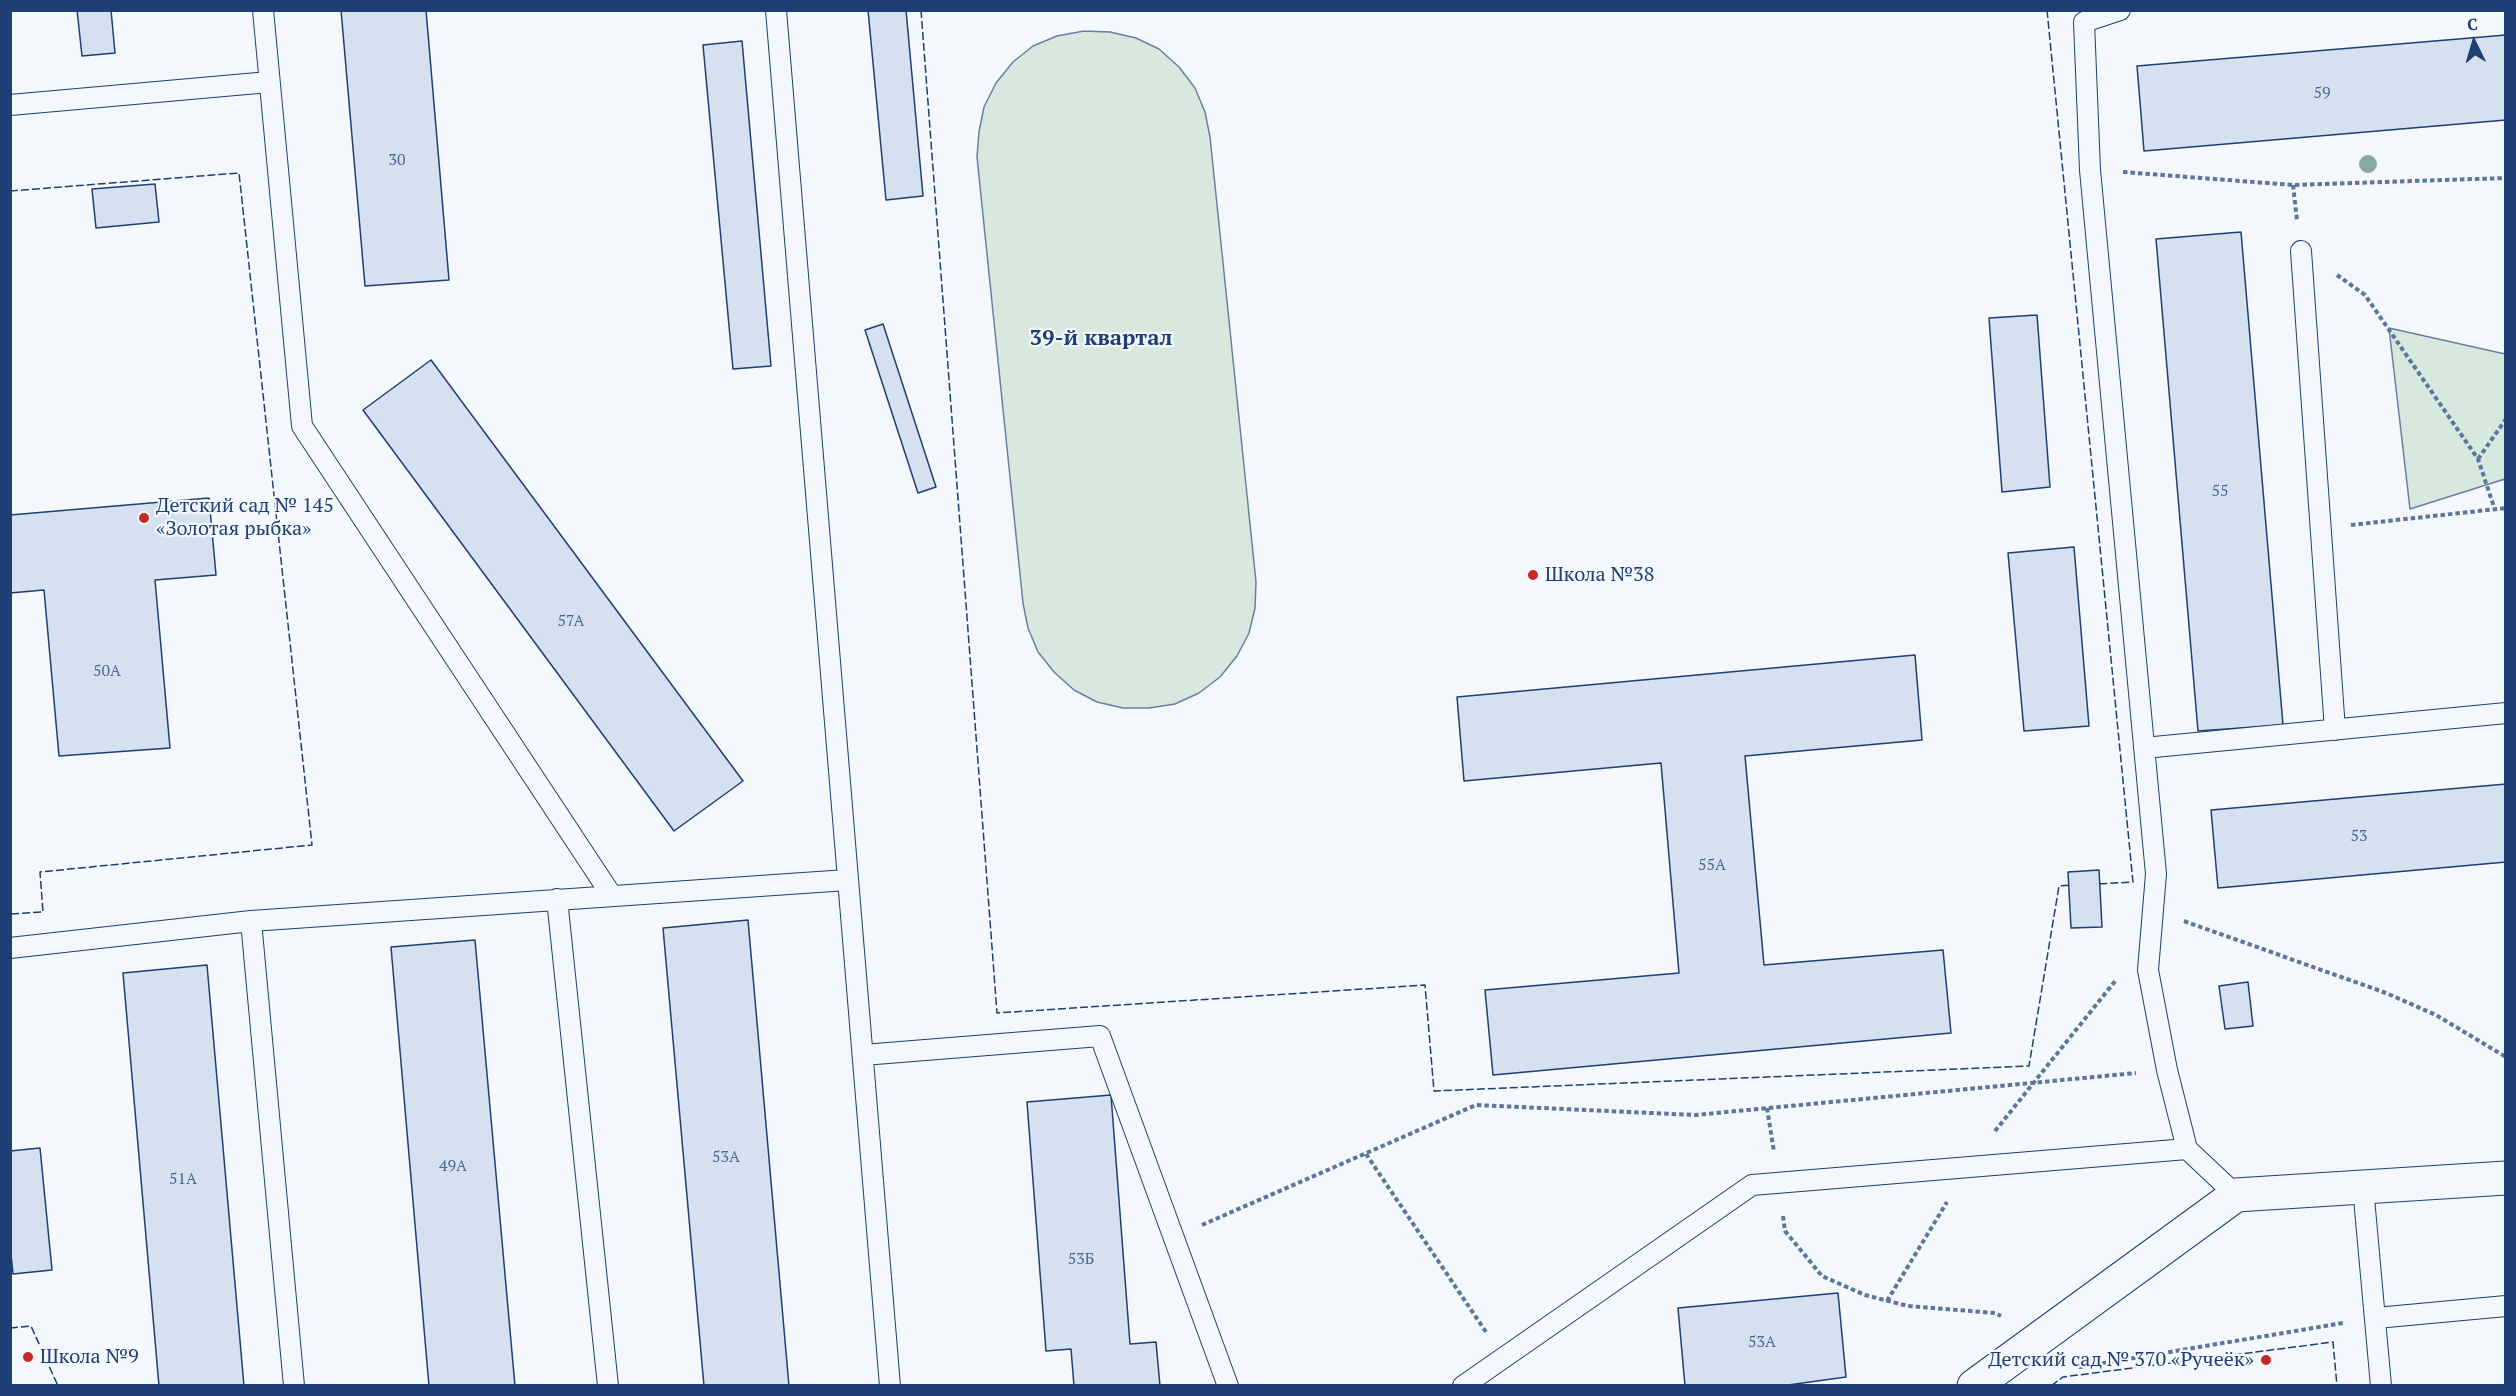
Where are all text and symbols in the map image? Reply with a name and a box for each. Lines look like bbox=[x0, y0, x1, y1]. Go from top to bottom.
north arrow bbox=[2444, 12, 2504, 72]
text: С bbox=[2466, 13, 2479, 35]
house number: 59 bbox=[2313, 83, 2331, 103]
house number: 30 bbox=[388, 150, 406, 170]
district label: 39-й квартал bbox=[1030, 326, 1172, 352]
house number: 55 bbox=[2211, 481, 2229, 501]
place label: Детский сад № 145 «Золотая рыбка» bbox=[156, 494, 334, 541]
marker: Детский сад № 145 «Золотая рыбка» bbox=[137, 511, 151, 525]
place label: Школа №38 bbox=[1545, 563, 1654, 587]
marker: Школа №38 bbox=[1526, 568, 1540, 582]
house number: 57А bbox=[558, 611, 584, 631]
house number: 50А bbox=[93, 661, 121, 681]
house number: 53 bbox=[2350, 826, 2368, 846]
house number: 55А bbox=[1698, 855, 1726, 875]
house number: 53А bbox=[712, 1147, 740, 1167]
house number: 49А bbox=[439, 1156, 467, 1176]
house number: 51А bbox=[169, 1169, 197, 1189]
house number: 53Б bbox=[1068, 1249, 1094, 1269]
house number: 53А bbox=[1748, 1332, 1776, 1352]
place label: Школа №9 bbox=[40, 1345, 139, 1369]
place label: Детский сад № 370 «Ручеёк» bbox=[1988, 1348, 2254, 1372]
marker: Школа №9 bbox=[21, 1350, 35, 1364]
marker: Детский сад № 370 «Ручеёк» bbox=[2259, 1353, 2273, 1367]

